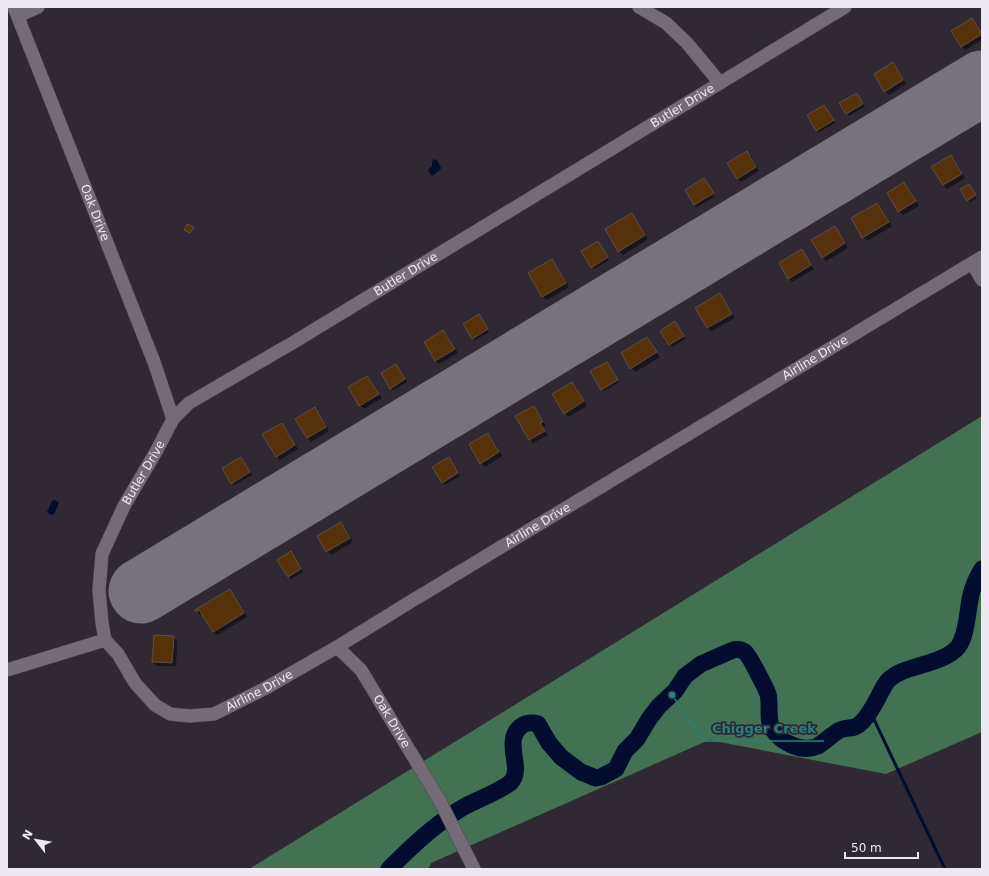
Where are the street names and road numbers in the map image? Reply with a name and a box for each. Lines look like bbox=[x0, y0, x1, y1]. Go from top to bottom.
street label: Butler Drive bbox=[648, 81, 717, 130]
street label: Oak Drive bbox=[78, 182, 113, 243]
street label: Butler Drive bbox=[371, 249, 440, 299]
street label: Airline Drive bbox=[780, 333, 850, 383]
street label: Butler Drive bbox=[119, 438, 168, 507]
street label: Airline Drive bbox=[502, 500, 573, 550]
street label: Airline Drive bbox=[223, 667, 295, 714]
street label: Oak Drive bbox=[370, 692, 413, 750]

